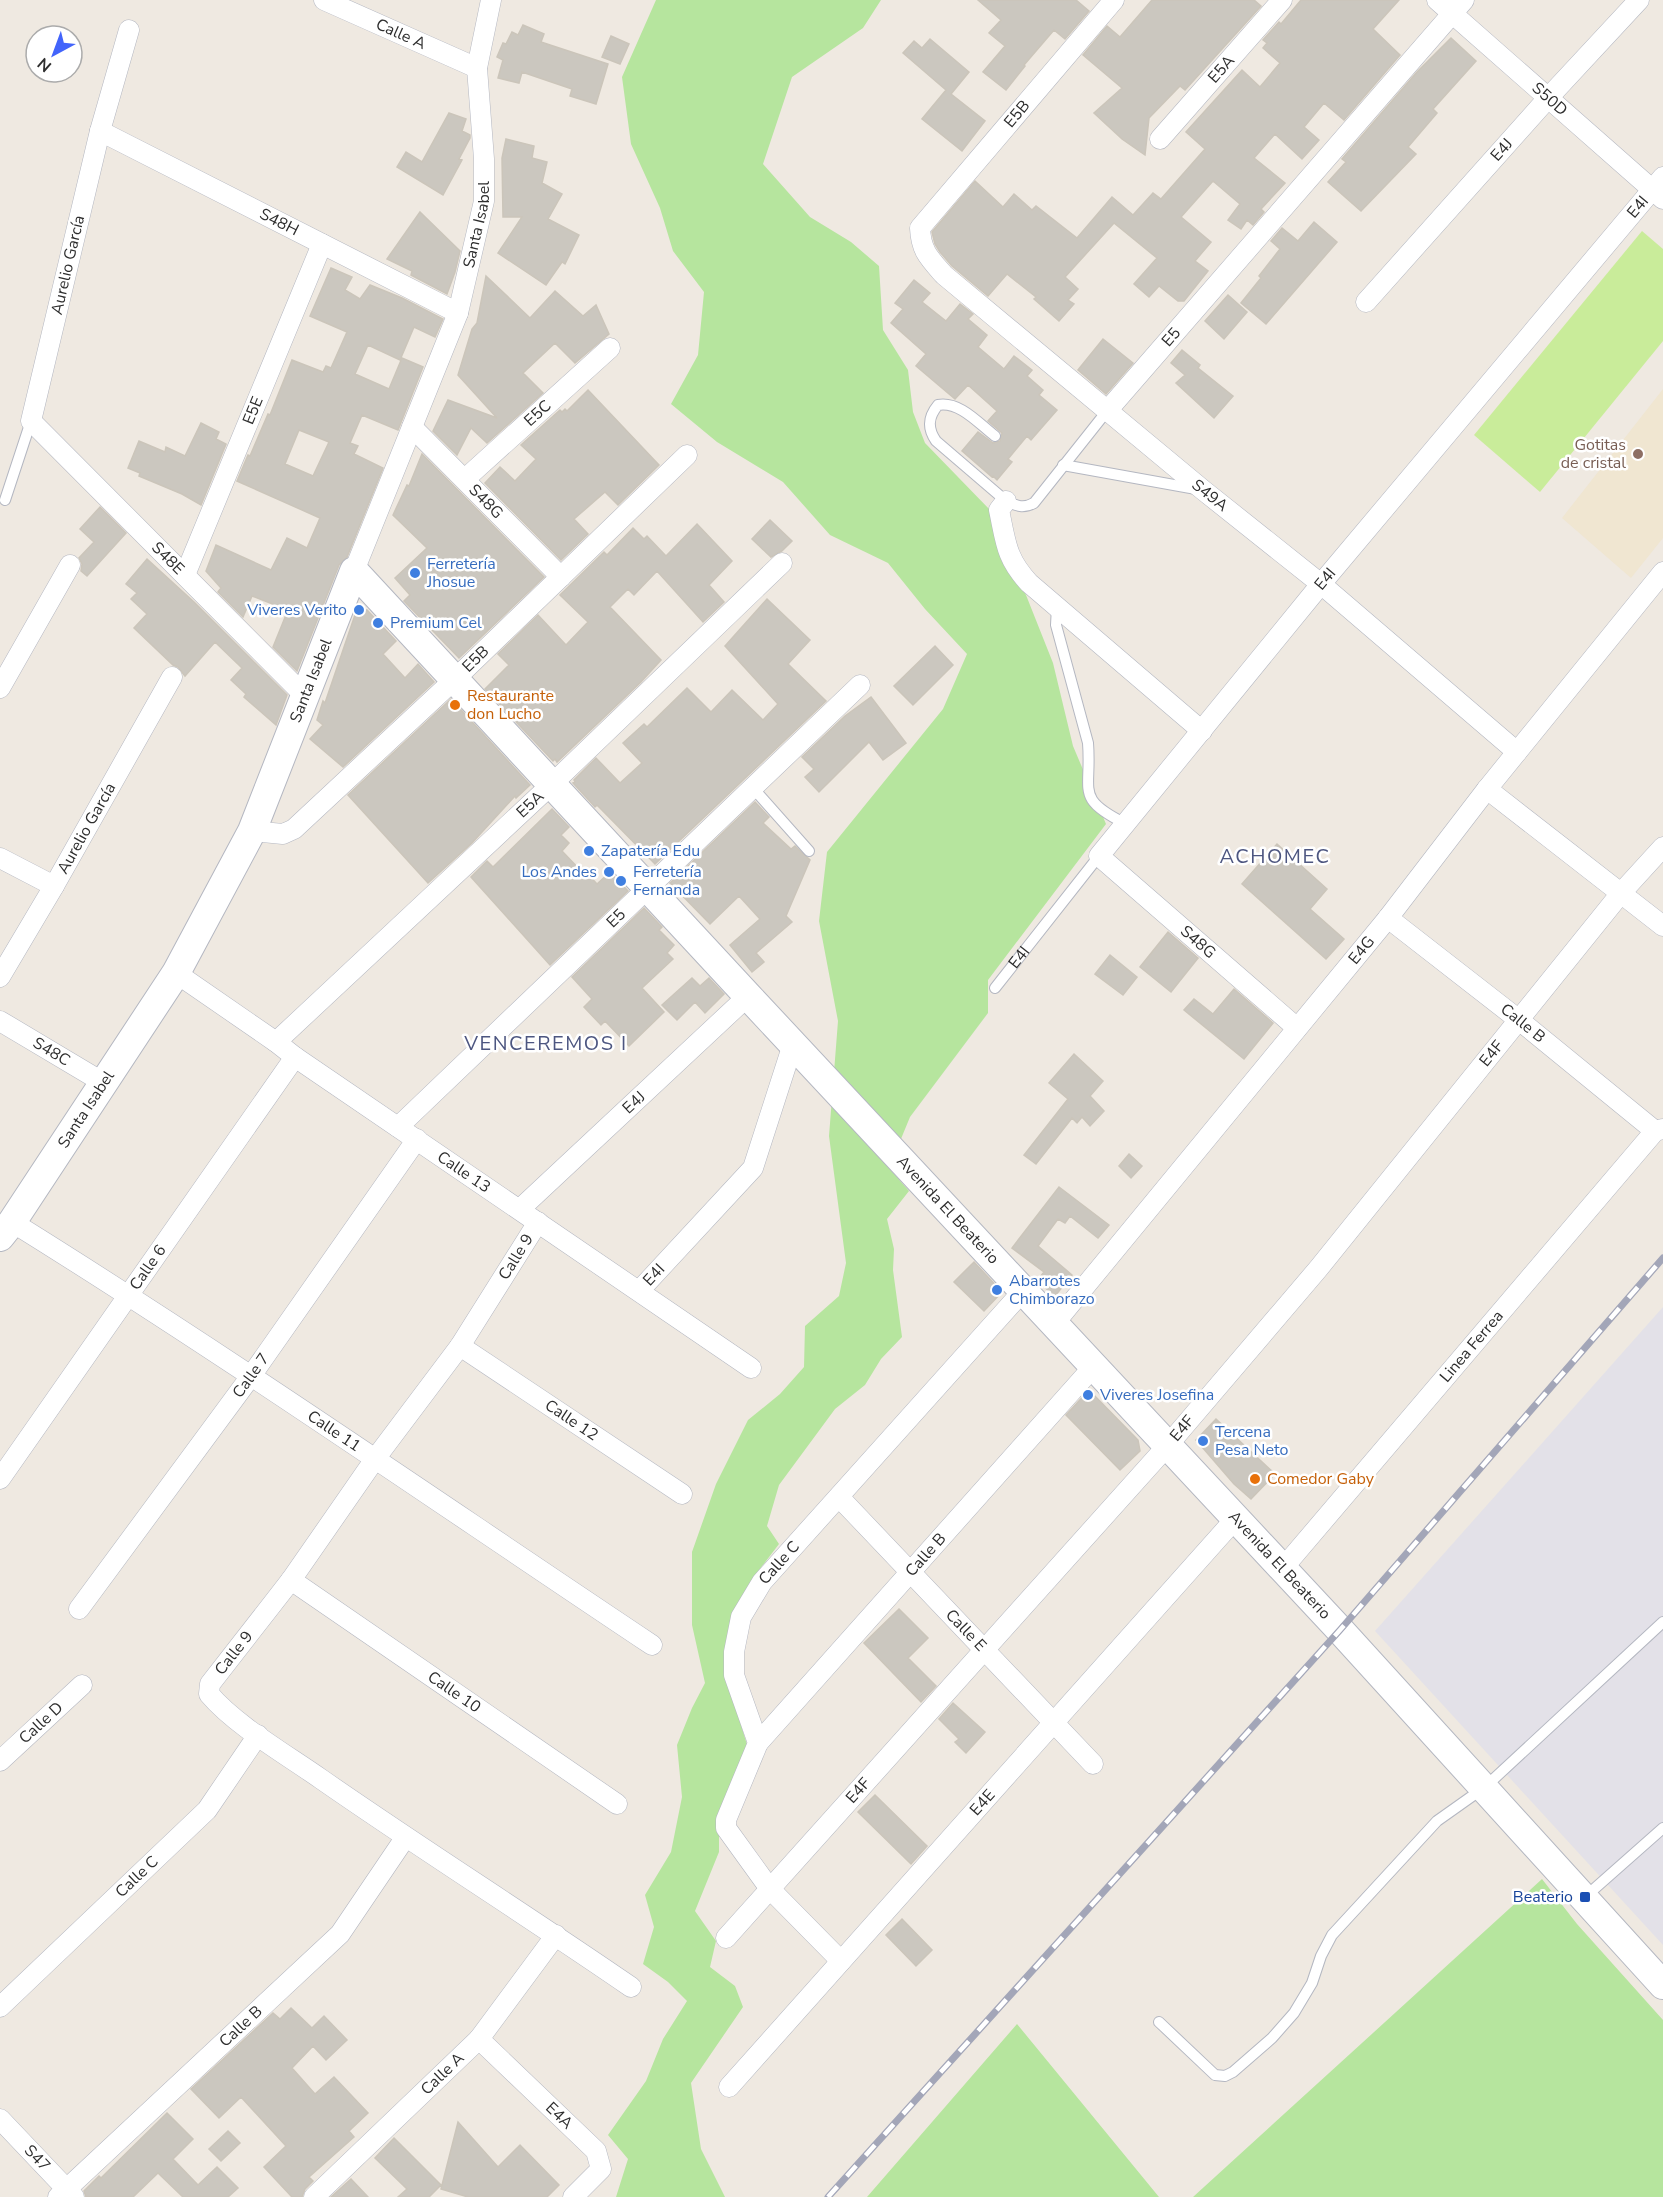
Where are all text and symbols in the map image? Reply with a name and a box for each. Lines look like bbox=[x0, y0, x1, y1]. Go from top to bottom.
street label: Calle A bbox=[372, 13, 430, 55]
north arrow bbox=[24, 24, 84, 84]
street label: E5A bbox=[1203, 50, 1240, 88]
text: N bbox=[33, 52, 57, 77]
street label: S50D bbox=[1527, 77, 1572, 121]
street label: E5B bbox=[999, 96, 1035, 132]
street label: E4J bbox=[1486, 133, 1518, 166]
street label: Santa Isabel bbox=[458, 181, 495, 270]
street label: E4I bbox=[1622, 191, 1654, 223]
street label: S48H bbox=[256, 203, 303, 241]
street label: Aurelio García bbox=[46, 213, 90, 317]
street label: E5 bbox=[1157, 323, 1186, 351]
street label: E5E bbox=[238, 393, 269, 428]
street label: E5C bbox=[519, 395, 556, 431]
place label: Gotitas de cristal bbox=[1561, 434, 1626, 474]
marker: Gotitas de cristal bbox=[1631, 447, 1645, 461]
street label: S49A bbox=[1187, 474, 1233, 517]
street label: S48G bbox=[464, 479, 508, 524]
street label: S48E bbox=[146, 537, 189, 580]
place label: Ferretería Jhosue bbox=[426, 553, 496, 593]
street label: E4I bbox=[1309, 563, 1341, 595]
marker: Ferretería Jhosue bbox=[408, 566, 422, 580]
place label: Viveres Verito bbox=[246, 599, 347, 621]
marker: Viveres Verito bbox=[352, 603, 366, 617]
place label: Premium Cel bbox=[390, 612, 482, 634]
marker: Premium Cel bbox=[371, 616, 385, 630]
street label: Santa Isabel bbox=[285, 635, 338, 726]
street label: E5B bbox=[457, 641, 494, 677]
place label: Restaurante don Lucho bbox=[467, 685, 554, 725]
marker: Restaurante don Lucho bbox=[448, 698, 462, 712]
street label: Aurelio García bbox=[52, 779, 121, 878]
street label: E5A bbox=[512, 786, 549, 823]
place label: Zapatería Edu bbox=[601, 840, 700, 862]
district label: ACHOMEC bbox=[1219, 843, 1331, 870]
marker: Zapatería Edu bbox=[582, 844, 596, 858]
place label: Los Andes bbox=[521, 861, 597, 883]
place label: Ferretería Fernanda bbox=[633, 861, 702, 901]
marker: Los Andes bbox=[602, 865, 616, 879]
marker: Ferretería Fernanda bbox=[614, 874, 628, 888]
street label: E5 bbox=[602, 904, 631, 933]
street label: S48G bbox=[1175, 920, 1221, 964]
street label: E4G bbox=[1343, 931, 1380, 969]
street label: E4I bbox=[1003, 942, 1035, 973]
street label: Calle B bbox=[1496, 998, 1550, 1048]
district label: VENCEREMOS I bbox=[463, 1030, 628, 1057]
street label: S48C bbox=[29, 1032, 74, 1071]
street label: E4F bbox=[1474, 1036, 1509, 1071]
street label: Santa Isabel bbox=[53, 1066, 120, 1152]
street label: E4J bbox=[618, 1086, 650, 1119]
street label: Calle 13 bbox=[433, 1146, 495, 1198]
street label: Avenida El Beaterio bbox=[892, 1151, 1004, 1269]
street label: Calle 9 bbox=[493, 1230, 539, 1284]
street label: Calle 6 bbox=[124, 1240, 171, 1295]
street label: E4I bbox=[638, 1259, 670, 1291]
place label: Abarrotes Chimborazo bbox=[1009, 1270, 1095, 1310]
marker: Abarrotes Chimborazo bbox=[990, 1283, 1004, 1297]
street label: Linea Ferrea bbox=[1435, 1306, 1509, 1387]
street label: Calle 7 bbox=[227, 1349, 275, 1403]
place label: Viveres Josefina bbox=[1099, 1384, 1214, 1406]
marker: Viveres Josefina bbox=[1081, 1388, 1095, 1402]
street label: Calle 12 bbox=[540, 1394, 603, 1446]
street label: Calle 11 bbox=[303, 1405, 365, 1457]
street label: E4F bbox=[1165, 1411, 1200, 1446]
place label: Tercena Pesa Neto bbox=[1215, 1421, 1288, 1461]
marker: Tercena Pesa Neto bbox=[1196, 1434, 1210, 1448]
place label: Comedor Gaby bbox=[1267, 1468, 1375, 1490]
marker: Comedor Gaby bbox=[1248, 1472, 1262, 1486]
street label: Avenida El Beaterio bbox=[1223, 1506, 1336, 1624]
street label: Calle B bbox=[900, 1528, 951, 1582]
street label: Calle C bbox=[754, 1536, 805, 1590]
street label: Calle E bbox=[940, 1604, 991, 1656]
street label: Calle 9 bbox=[210, 1626, 258, 1680]
street label: Calle 10 bbox=[423, 1666, 485, 1718]
street label: Calle D bbox=[14, 1697, 68, 1749]
street label: E4F bbox=[841, 1773, 876, 1808]
street label: E4E bbox=[965, 1785, 1000, 1820]
street label: Calle C bbox=[111, 1851, 163, 1903]
place label: Beaterio bbox=[1513, 1886, 1573, 1908]
marker: Beaterio bbox=[1578, 1890, 1592, 1904]
street label: Calle B bbox=[214, 2001, 267, 2052]
street label: Calle A bbox=[416, 2047, 469, 2100]
street label: E4A bbox=[541, 2097, 578, 2135]
street label: S47 bbox=[19, 2140, 55, 2176]

